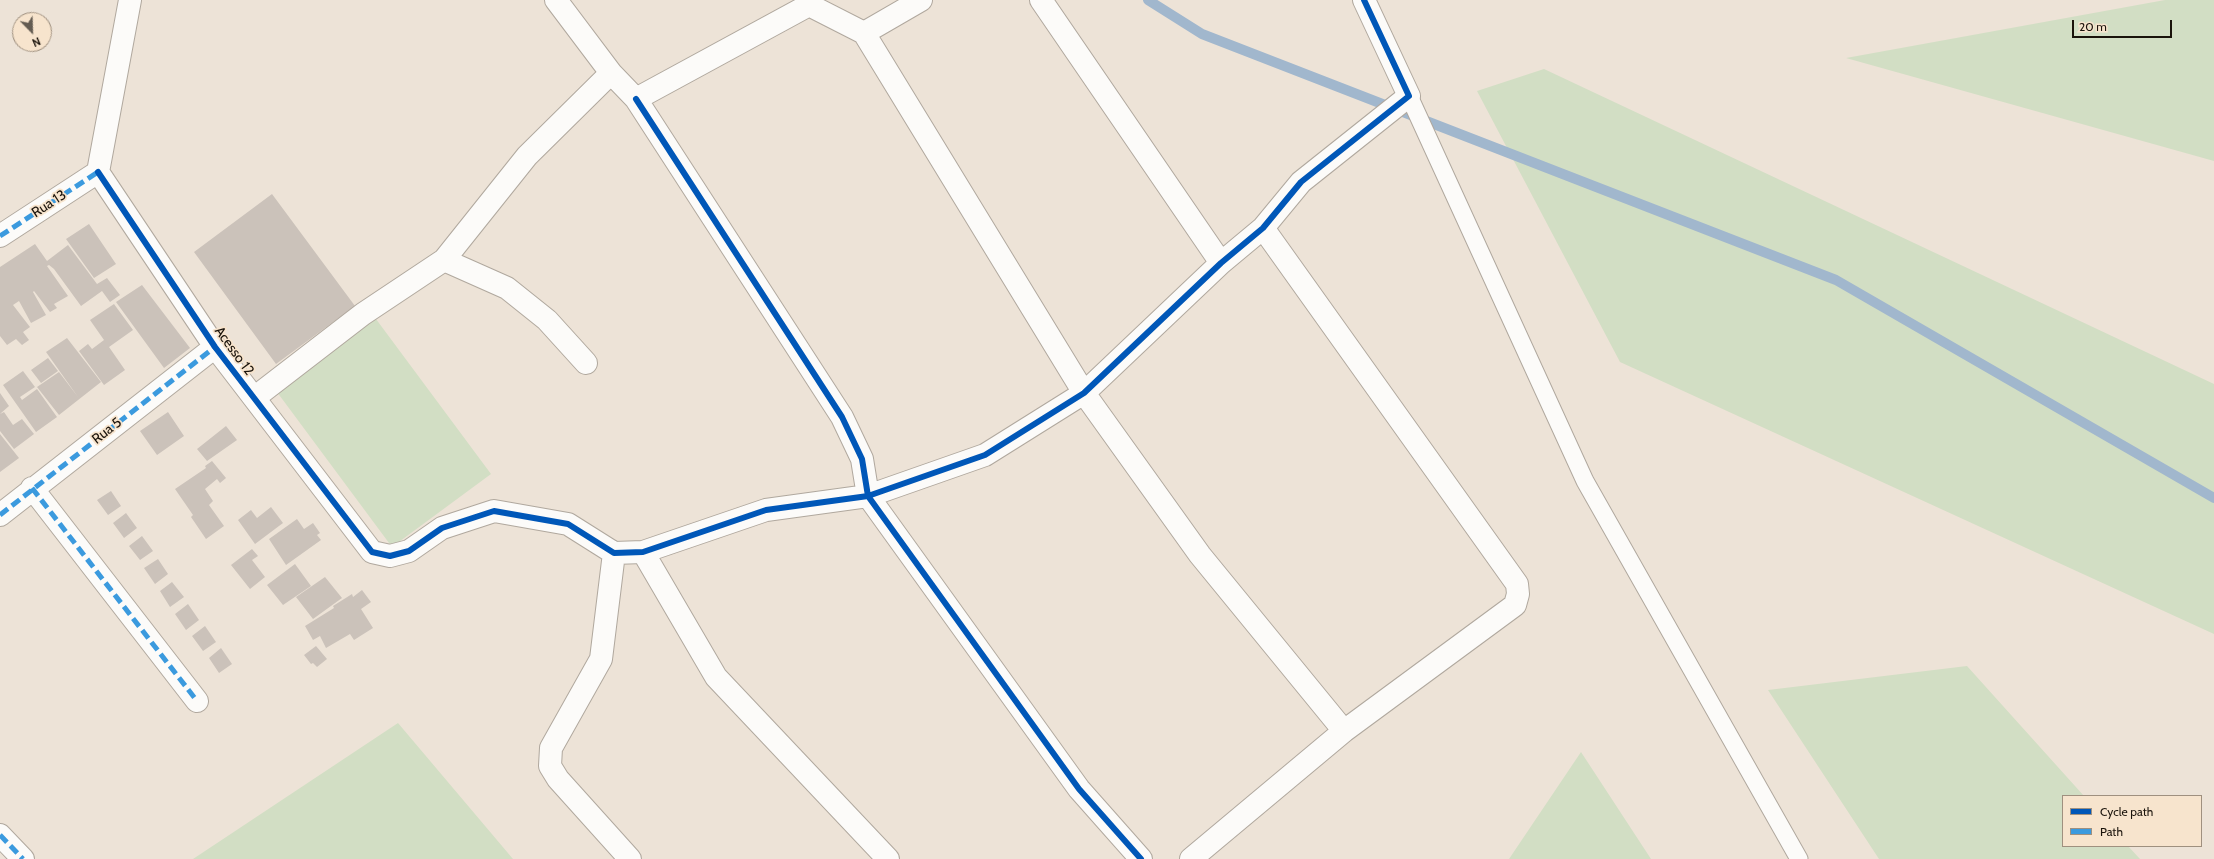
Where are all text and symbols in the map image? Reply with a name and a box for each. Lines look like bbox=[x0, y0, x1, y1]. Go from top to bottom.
north arrow bbox=[12, 12, 52, 52]
scale bar bbox=[2074, 12, 2174, 38]
text: 20 m bbox=[2079, 19, 2107, 34]
text: N bbox=[30, 34, 43, 50]
street label: Rua 13 bbox=[29, 187, 69, 221]
street label: Acesso 12 bbox=[211, 323, 257, 379]
street label: Rua 5 bbox=[89, 414, 125, 448]
legend bbox=[2062, 795, 2202, 847]
text: Cycle path bbox=[2100, 804, 2153, 819]
text: Path bbox=[2100, 824, 2123, 839]

